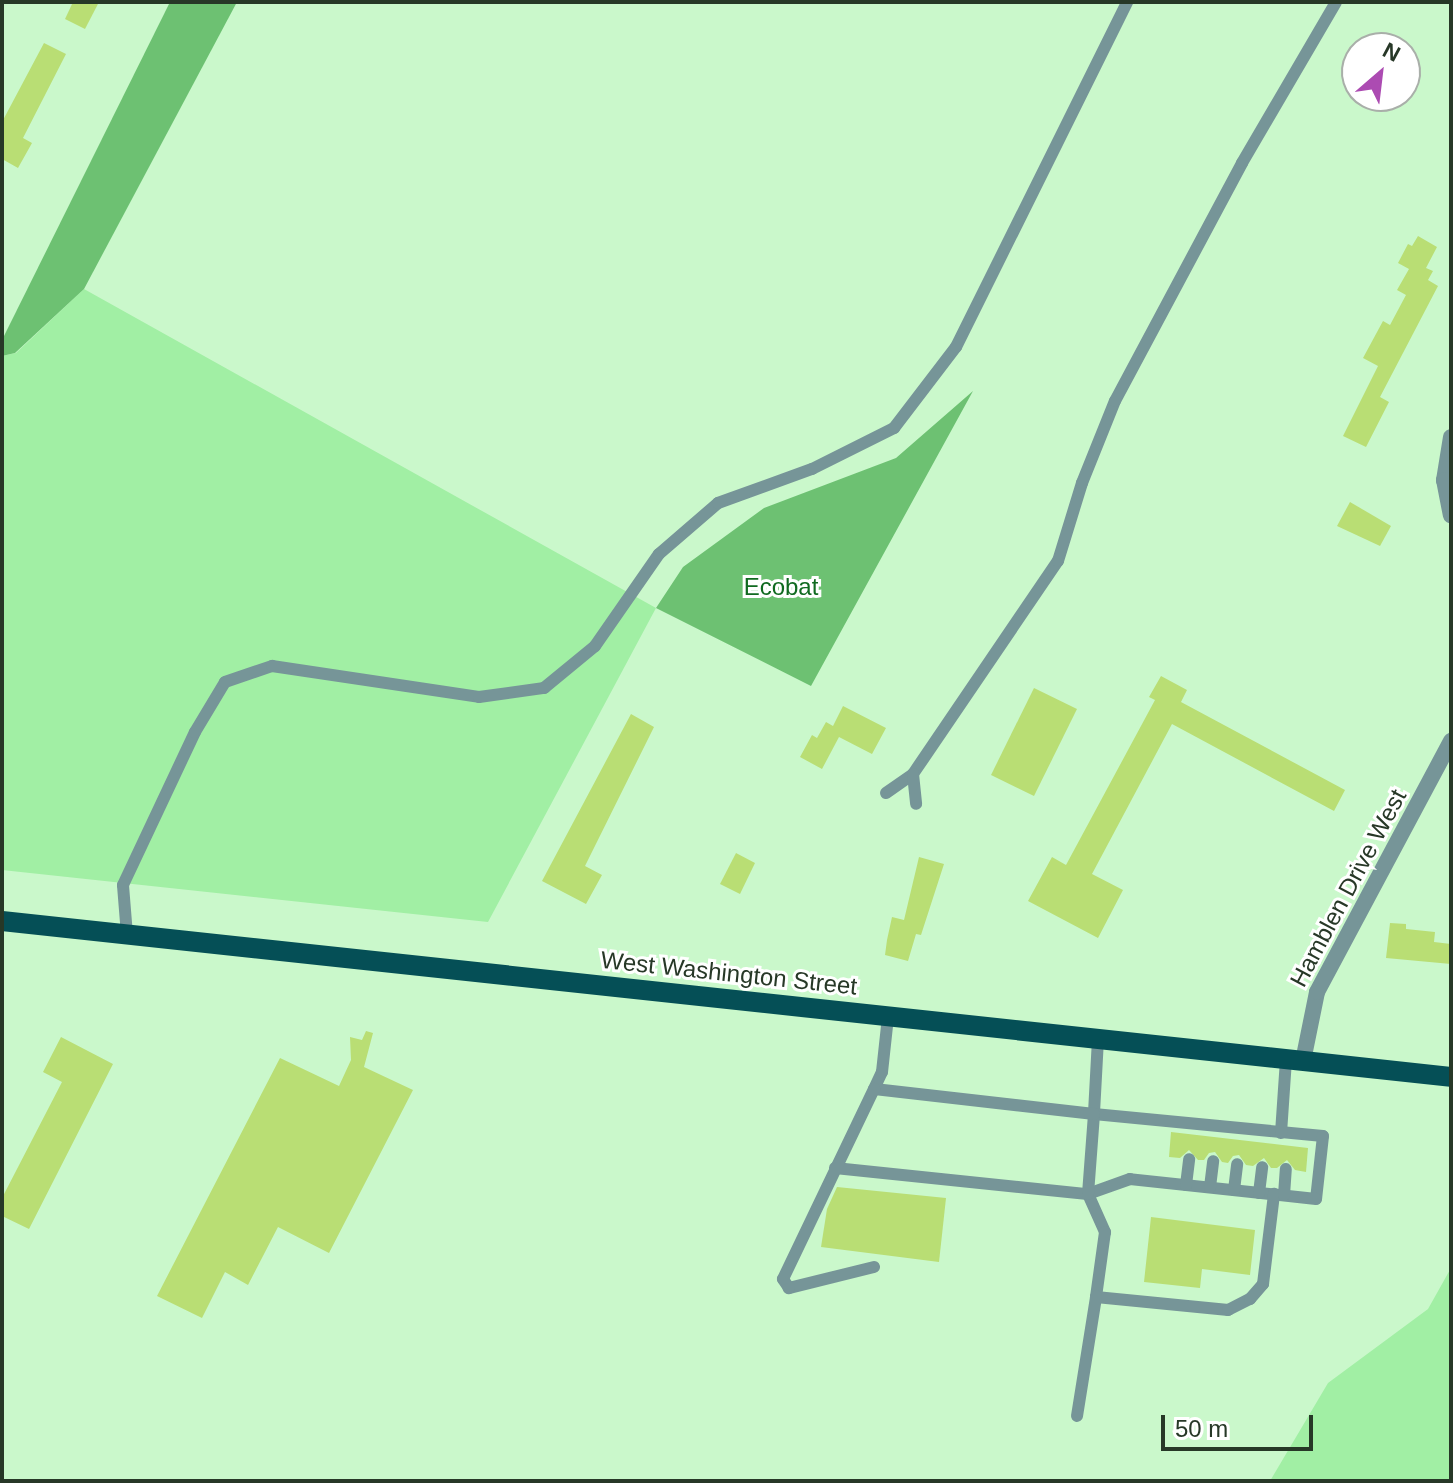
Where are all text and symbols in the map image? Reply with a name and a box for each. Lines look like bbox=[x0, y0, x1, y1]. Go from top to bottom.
north arrow bbox=[1341, 32, 1421, 112]
text: N bbox=[1379, 37, 1404, 67]
park label: Ecobat bbox=[744, 573, 818, 601]
street label: Hamblen Drive West bbox=[1284, 784, 1412, 992]
street label: West Washington Street bbox=[599, 945, 859, 1001]
scale bar bbox=[1165, 1399, 1317, 1449]
text: 50 m bbox=[1175, 1415, 1228, 1442]

